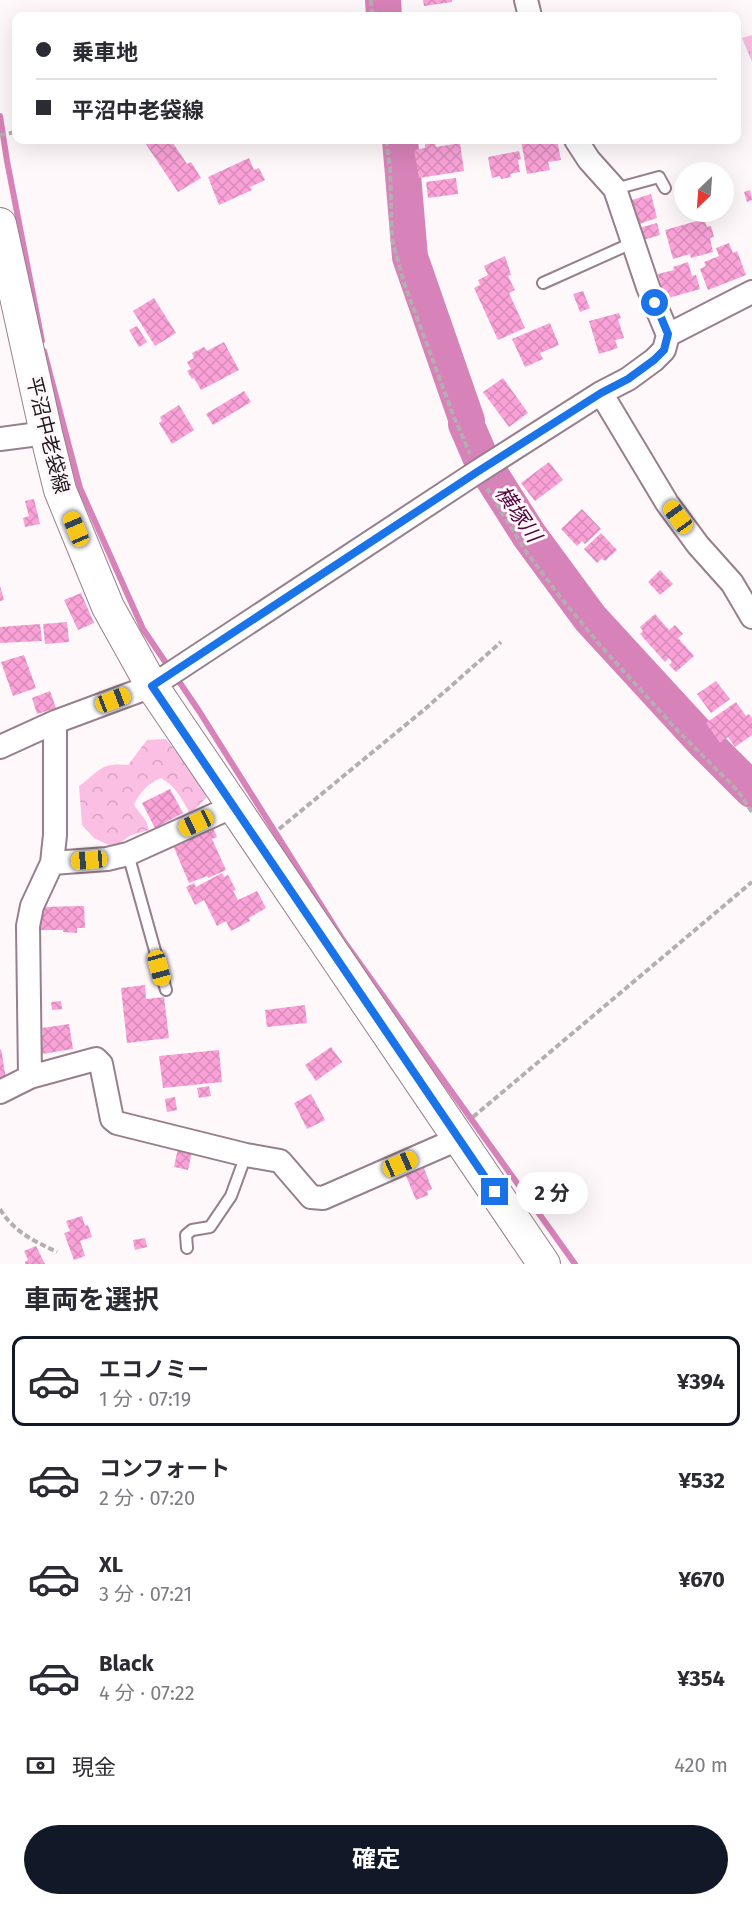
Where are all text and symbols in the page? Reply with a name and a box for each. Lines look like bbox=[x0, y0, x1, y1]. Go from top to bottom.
text: 乗車地 bbox=[72, 39, 138, 66]
text: 平沼中老袋線 bbox=[72, 97, 204, 124]
north arrow bbox=[674, 162, 734, 222]
map controls bbox=[674, 162, 734, 222]
route start bbox=[641, 289, 668, 316]
street label: 平沼中老袋線 bbox=[22, 374, 74, 496]
water label: 横塚川 bbox=[489, 481, 548, 549]
car bbox=[660, 497, 696, 537]
car bbox=[61, 509, 91, 549]
car bbox=[93, 685, 133, 715]
car bbox=[176, 807, 216, 839]
car bbox=[70, 849, 108, 871]
car bbox=[146, 948, 172, 988]
car bbox=[380, 1148, 420, 1180]
callout: 2 分 bbox=[516, 1171, 588, 1213]
route end bbox=[481, 1178, 508, 1205]
text: 2 分 bbox=[534, 1181, 570, 1205]
text: 車両を選択 bbox=[24, 1284, 159, 1316]
icon: car bbox=[27, 1354, 81, 1408]
text: エコノミー bbox=[99, 1356, 209, 1383]
text: ¥394 bbox=[677, 1368, 725, 1395]
text: 1 分 · 07:19 bbox=[99, 1387, 191, 1411]
icon: car bbox=[27, 1453, 81, 1507]
text: コンフォート bbox=[99, 1455, 230, 1482]
text: ¥532 bbox=[679, 1467, 725, 1494]
text: 2 分 · 07:20 bbox=[99, 1486, 195, 1510]
text: XL bbox=[99, 1551, 123, 1578]
icon: car bbox=[27, 1552, 81, 1606]
text: ¥670 bbox=[678, 1566, 725, 1593]
text: 3 分 · 07:21 bbox=[99, 1582, 192, 1606]
text: Black bbox=[99, 1650, 154, 1677]
icon: car bbox=[27, 1651, 81, 1705]
text: ¥354 bbox=[677, 1665, 725, 1692]
text: 4 分 · 07:22 bbox=[99, 1681, 195, 1705]
icon: cash bbox=[24, 1749, 57, 1782]
text: 420 m bbox=[674, 1753, 728, 1777]
text: 現金 bbox=[72, 1754, 116, 1781]
button: 確定 bbox=[24, 1825, 728, 1894]

